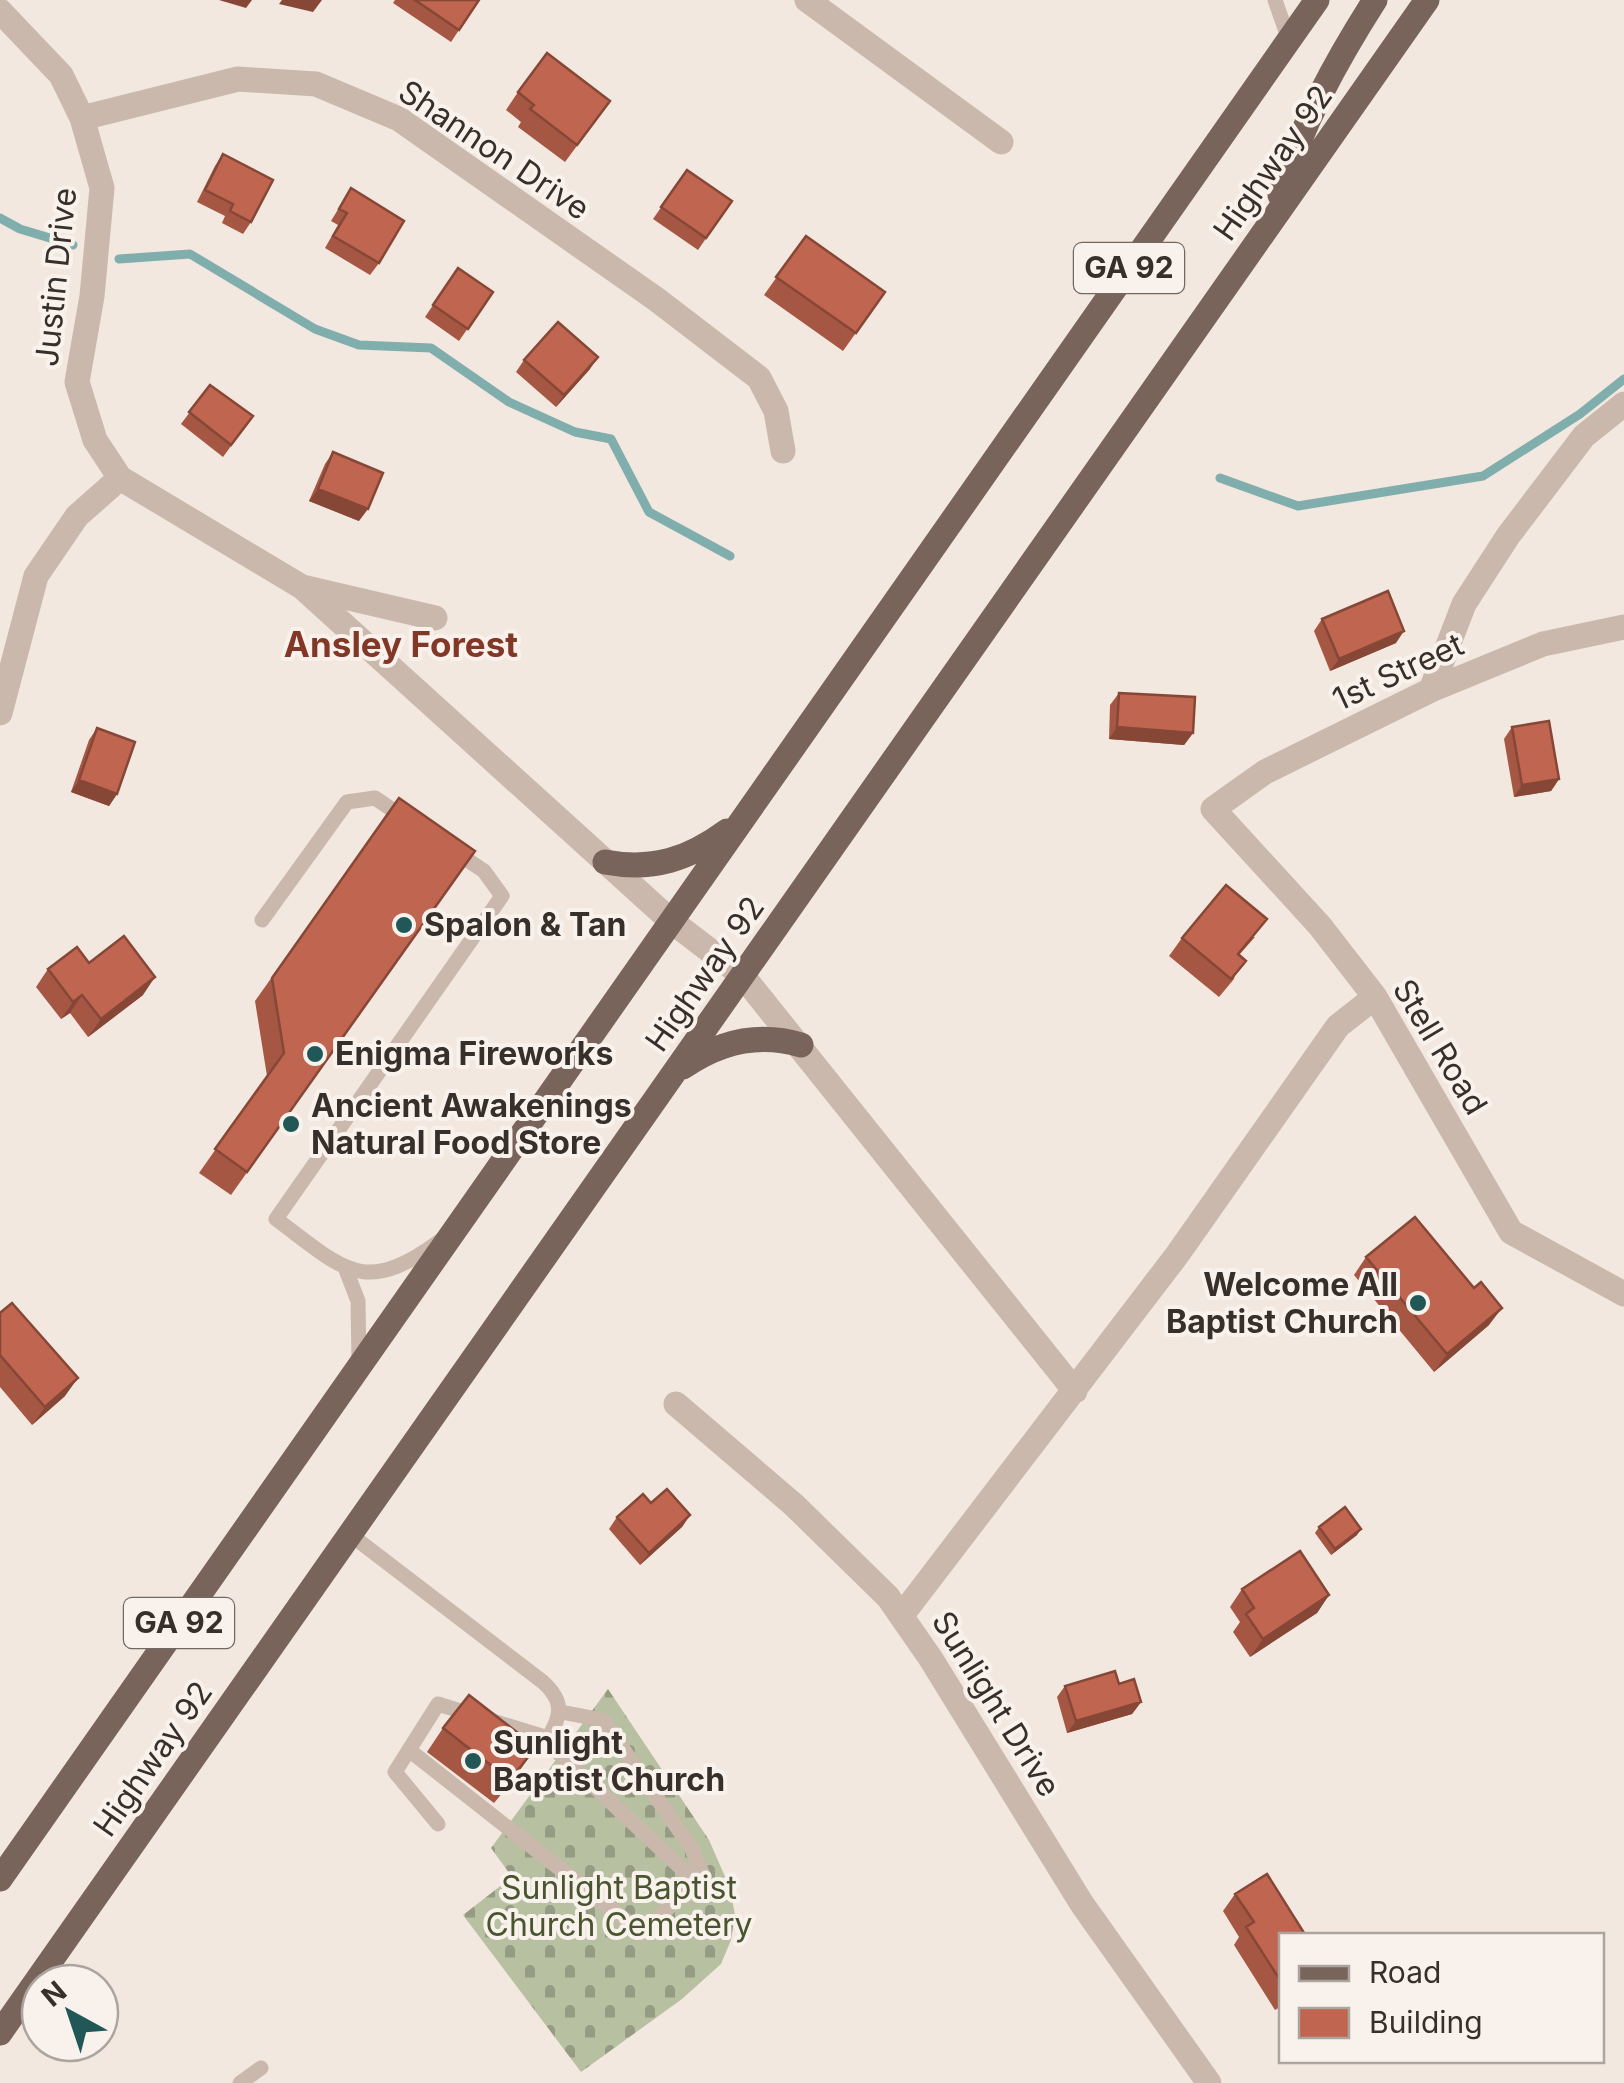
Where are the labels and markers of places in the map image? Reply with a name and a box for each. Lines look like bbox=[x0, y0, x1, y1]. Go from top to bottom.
place label: Spalon & Tan bbox=[424, 905, 626, 944]
marker: Spalon & Tan bbox=[393, 914, 415, 936]
place label: Enigma Fireworks bbox=[335, 1034, 613, 1073]
marker: Enigma Fireworks bbox=[304, 1043, 326, 1065]
place label: Ancient Awakenings Natural Food Store bbox=[311, 1086, 632, 1162]
marker: Ancient Awakenings Natural Food Store bbox=[280, 1113, 302, 1135]
place label: Welcome All Baptist Church bbox=[1166, 1265, 1398, 1341]
marker: Welcome All Baptist Church bbox=[1407, 1292, 1429, 1314]
place label: Sunlight Baptist Church bbox=[493, 1723, 725, 1799]
marker: Sunlight Baptist Church bbox=[462, 1750, 484, 1772]

